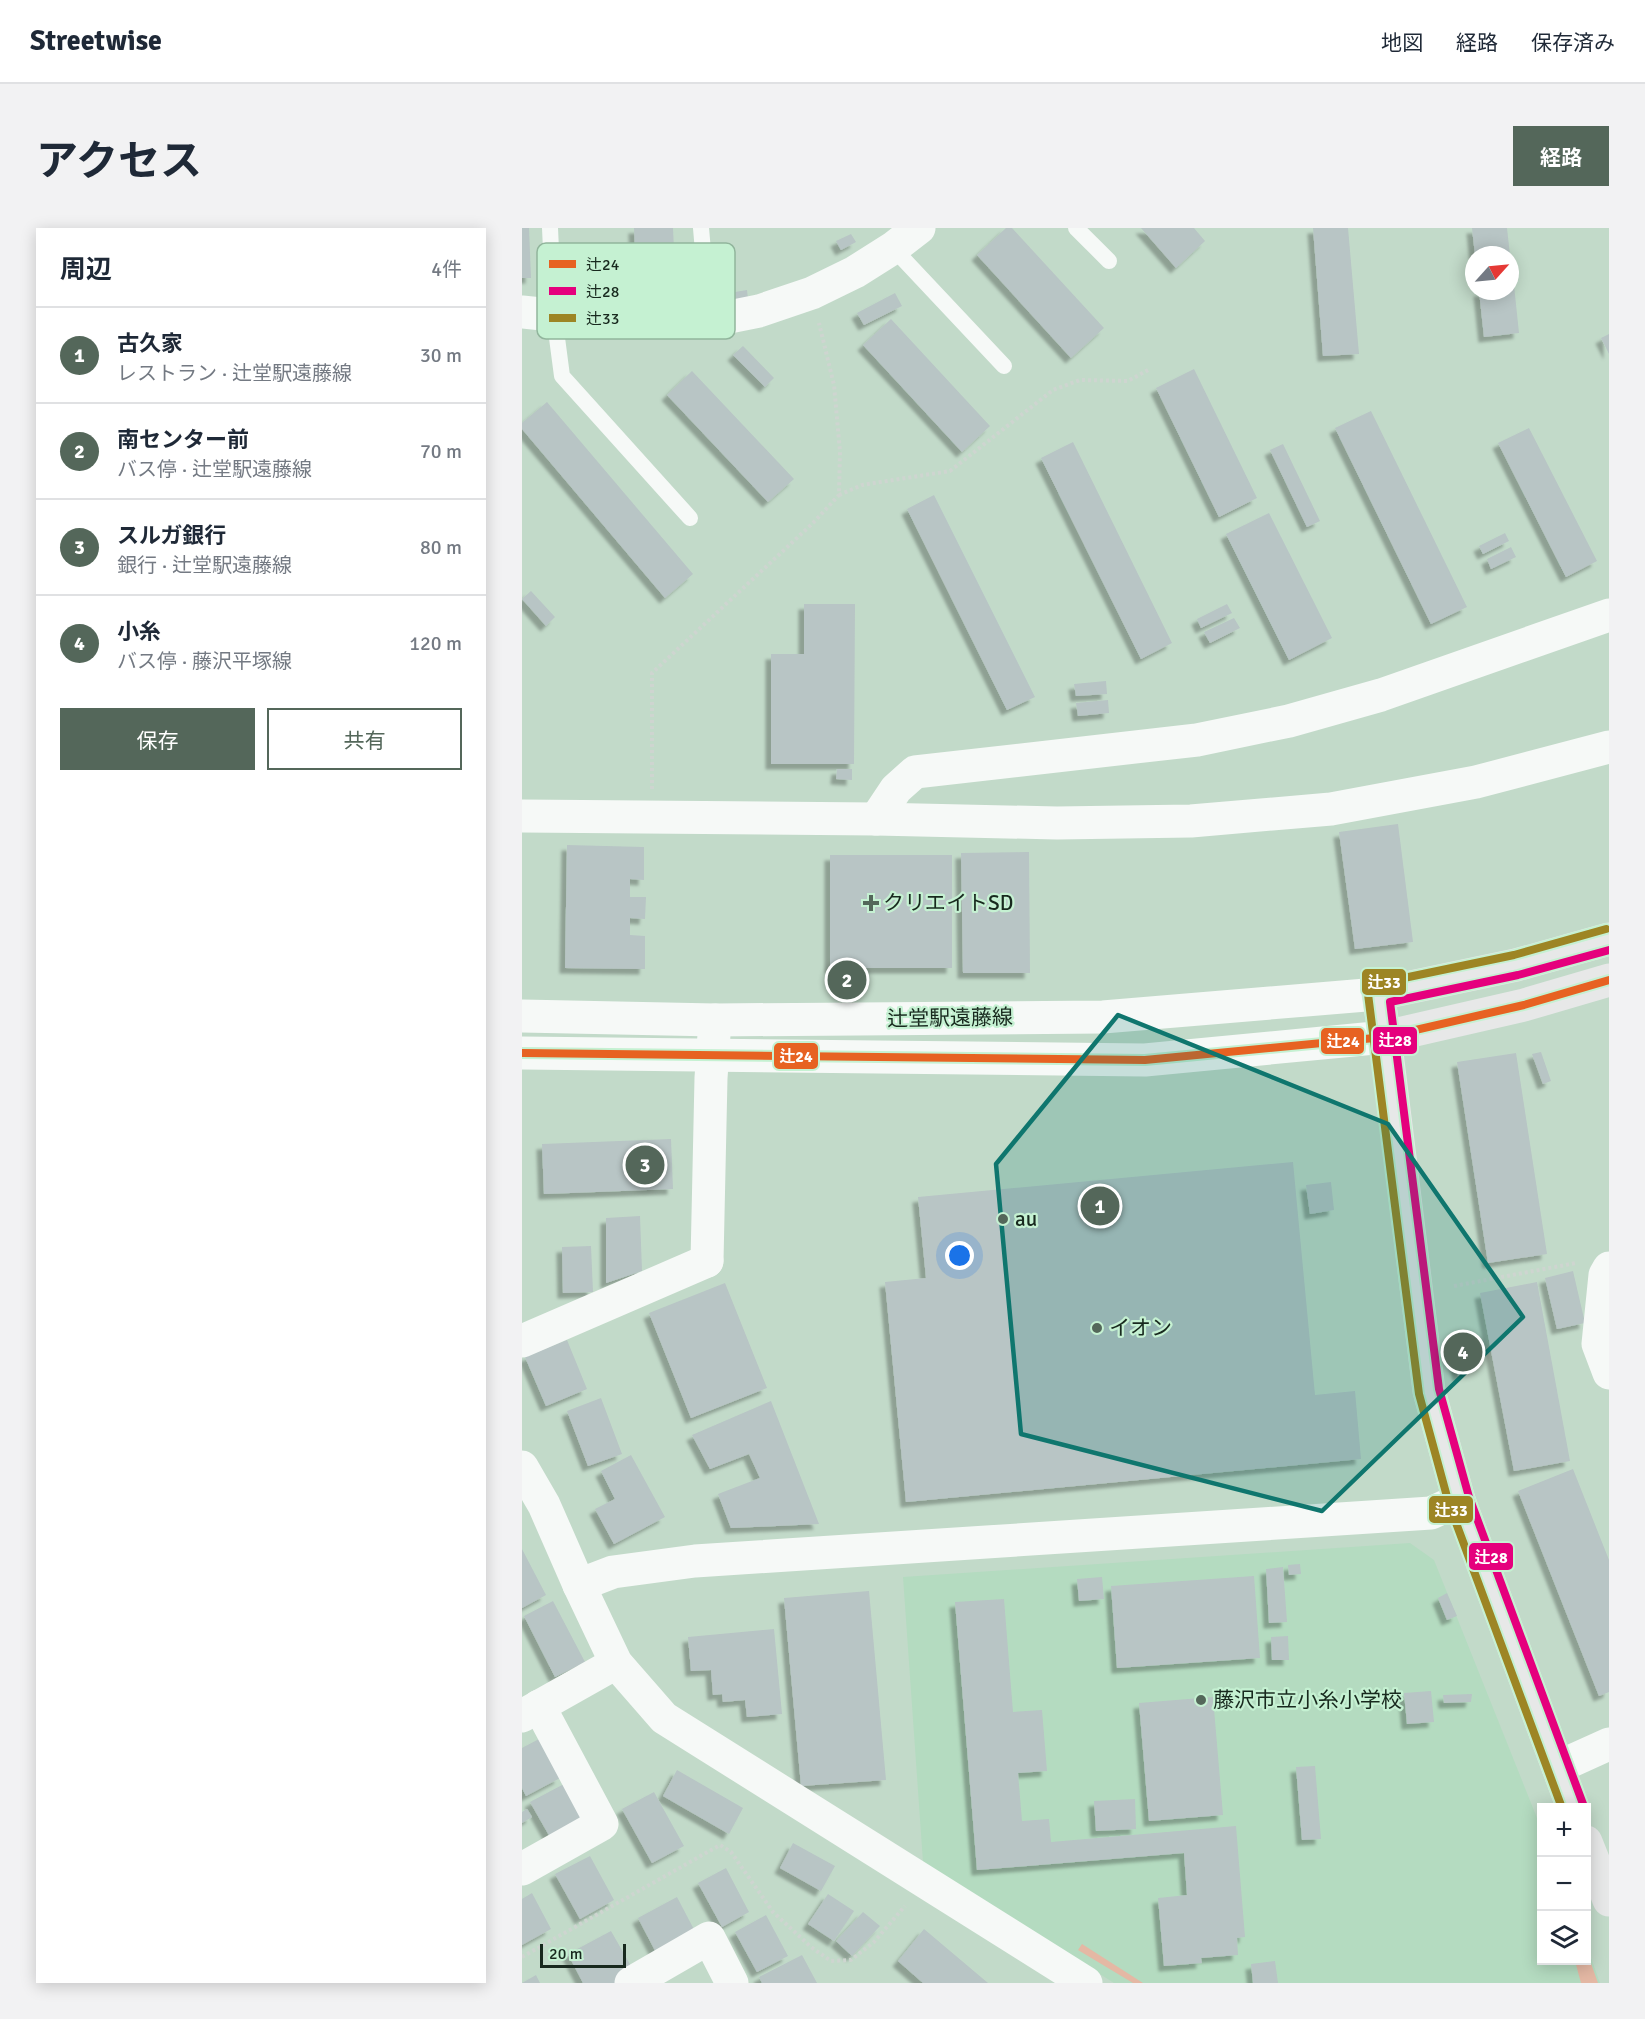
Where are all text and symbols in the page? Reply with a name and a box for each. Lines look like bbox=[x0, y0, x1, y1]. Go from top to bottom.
text: Streetwise bbox=[30, 24, 162, 58]
text: 地図 bbox=[1381, 30, 1423, 56]
text: 経路 bbox=[1456, 30, 1498, 56]
text: 保存済み bbox=[1531, 30, 1615, 56]
button: 経路 bbox=[1513, 126, 1609, 186]
text: アクセス bbox=[36, 136, 202, 187]
legend bbox=[537, 243, 735, 339]
north arrow bbox=[1465, 246, 1519, 300]
text: 周辺 bbox=[60, 254, 112, 286]
text: 辻24 bbox=[586, 255, 620, 275]
text: 4件 bbox=[431, 257, 462, 282]
text: 辻28 bbox=[586, 282, 619, 302]
text: 辻33 bbox=[586, 309, 619, 329]
text: 古久家 bbox=[117, 330, 183, 357]
text: 1 bbox=[74, 343, 85, 368]
text: 30 m bbox=[420, 343, 462, 368]
text: レストラン · 辻堂駅遠藤線 bbox=[117, 361, 352, 386]
text: 南センター前 bbox=[117, 426, 249, 453]
text: 2 bbox=[74, 439, 85, 464]
text: 70 m bbox=[420, 439, 462, 464]
text: バス停 · 辻堂駅遠藤線 bbox=[117, 457, 312, 482]
text: スルガ銀行 bbox=[117, 522, 226, 549]
text: 3 bbox=[74, 535, 85, 560]
text: 80 m bbox=[420, 535, 462, 560]
text: 銀行 · 辻堂駅遠藤線 bbox=[117, 553, 292, 578]
text: 小糸 bbox=[117, 618, 161, 645]
text: 4 bbox=[74, 631, 85, 656]
text: 120 m bbox=[409, 631, 462, 656]
text: バス停 · 藤沢平塚線 bbox=[117, 649, 292, 674]
button: 保存 bbox=[60, 708, 255, 770]
button: 共有 bbox=[267, 708, 462, 770]
place label: クリエイトSD bbox=[883, 890, 1013, 916]
marker: クリエイトSD bbox=[864, 896, 878, 910]
pin: 2 bbox=[828, 958, 866, 1002]
line badge: 辻33 bbox=[1361, 968, 1407, 996]
text: 辻33 bbox=[1367, 973, 1401, 993]
street label: 辻堂駅遠藤線 bbox=[887, 1004, 1013, 1032]
line badge: 辻28 bbox=[1372, 1026, 1418, 1055]
line badge: 辻24 bbox=[1320, 1027, 1365, 1055]
text: 辻28 bbox=[1378, 1031, 1412, 1051]
text: 辻24 bbox=[1326, 1032, 1360, 1052]
line badge: 辻24 bbox=[773, 1042, 819, 1070]
text: 辻24 bbox=[779, 1047, 813, 1067]
pin: 3 bbox=[626, 1142, 664, 1188]
pin: 1 bbox=[1080, 1184, 1120, 1228]
place label: au bbox=[1015, 1206, 1037, 1232]
marker: au bbox=[996, 1212, 1010, 1226]
your location bbox=[945, 1241, 974, 1270]
place label: イオン bbox=[1109, 1315, 1172, 1341]
marker: イオン bbox=[1090, 1321, 1104, 1335]
pin: 4 bbox=[1444, 1330, 1482, 1374]
line badge: 辻33 bbox=[1428, 1495, 1474, 1524]
text: 辻33 bbox=[1434, 1501, 1468, 1521]
line badge: 辻28 bbox=[1468, 1542, 1514, 1571]
text: 辻28 bbox=[1474, 1548, 1508, 1568]
place label: 藤沢市立小糸小学校 bbox=[1213, 1687, 1402, 1713]
marker: 藤沢市立小糸小学校 bbox=[1194, 1693, 1208, 1707]
map controls bbox=[1537, 1803, 1591, 1965]
button: + bbox=[1537, 1803, 1591, 1857]
button: − bbox=[1537, 1857, 1591, 1911]
button: layers bbox=[1537, 1911, 1591, 1965]
scale bar bbox=[540, 1941, 626, 1968]
text: 20 m bbox=[549, 1944, 583, 1964]

